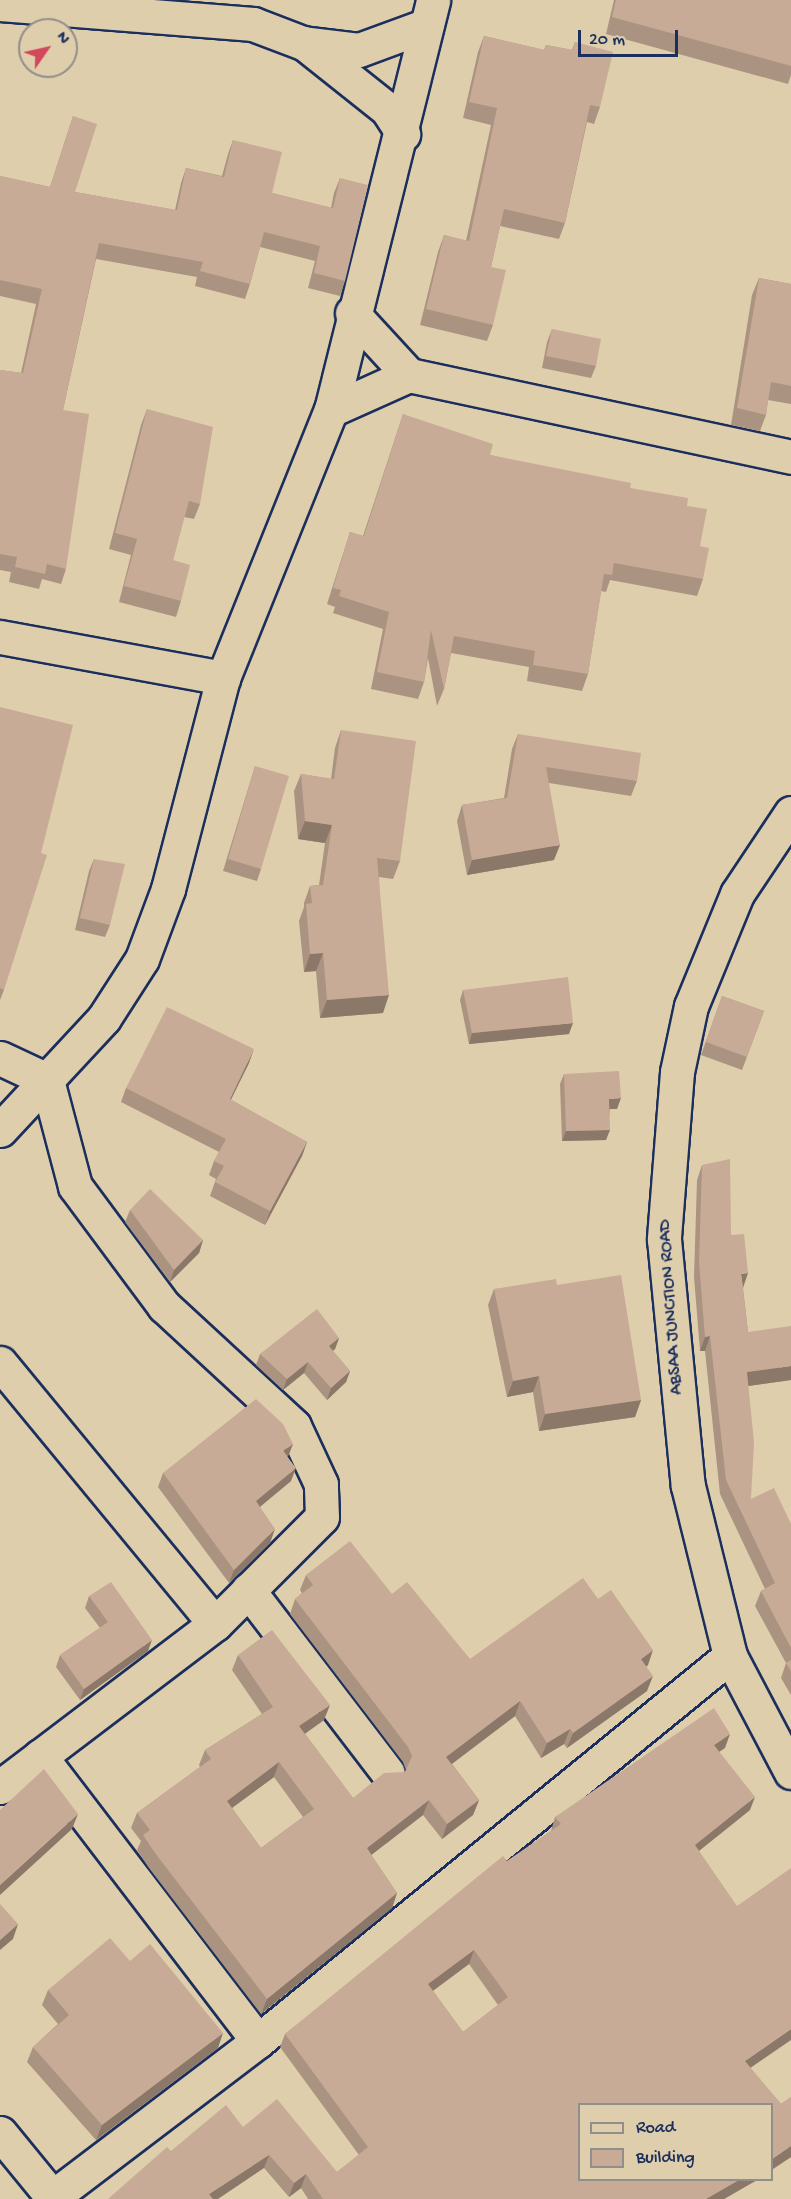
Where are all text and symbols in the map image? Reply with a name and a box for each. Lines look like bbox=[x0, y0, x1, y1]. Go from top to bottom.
north arrow bbox=[18, 18, 78, 78]
scale bar bbox=[581, 18, 682, 56]
text: N bbox=[51, 29, 72, 48]
text: 20 m bbox=[589, 30, 625, 51]
street label: ABSAA JUNCTION ROAD bbox=[655, 1219, 689, 1395]
legend bbox=[578, 2103, 773, 2181]
text: Road bbox=[636, 2118, 675, 2139]
text: Building bbox=[636, 2148, 695, 2169]

